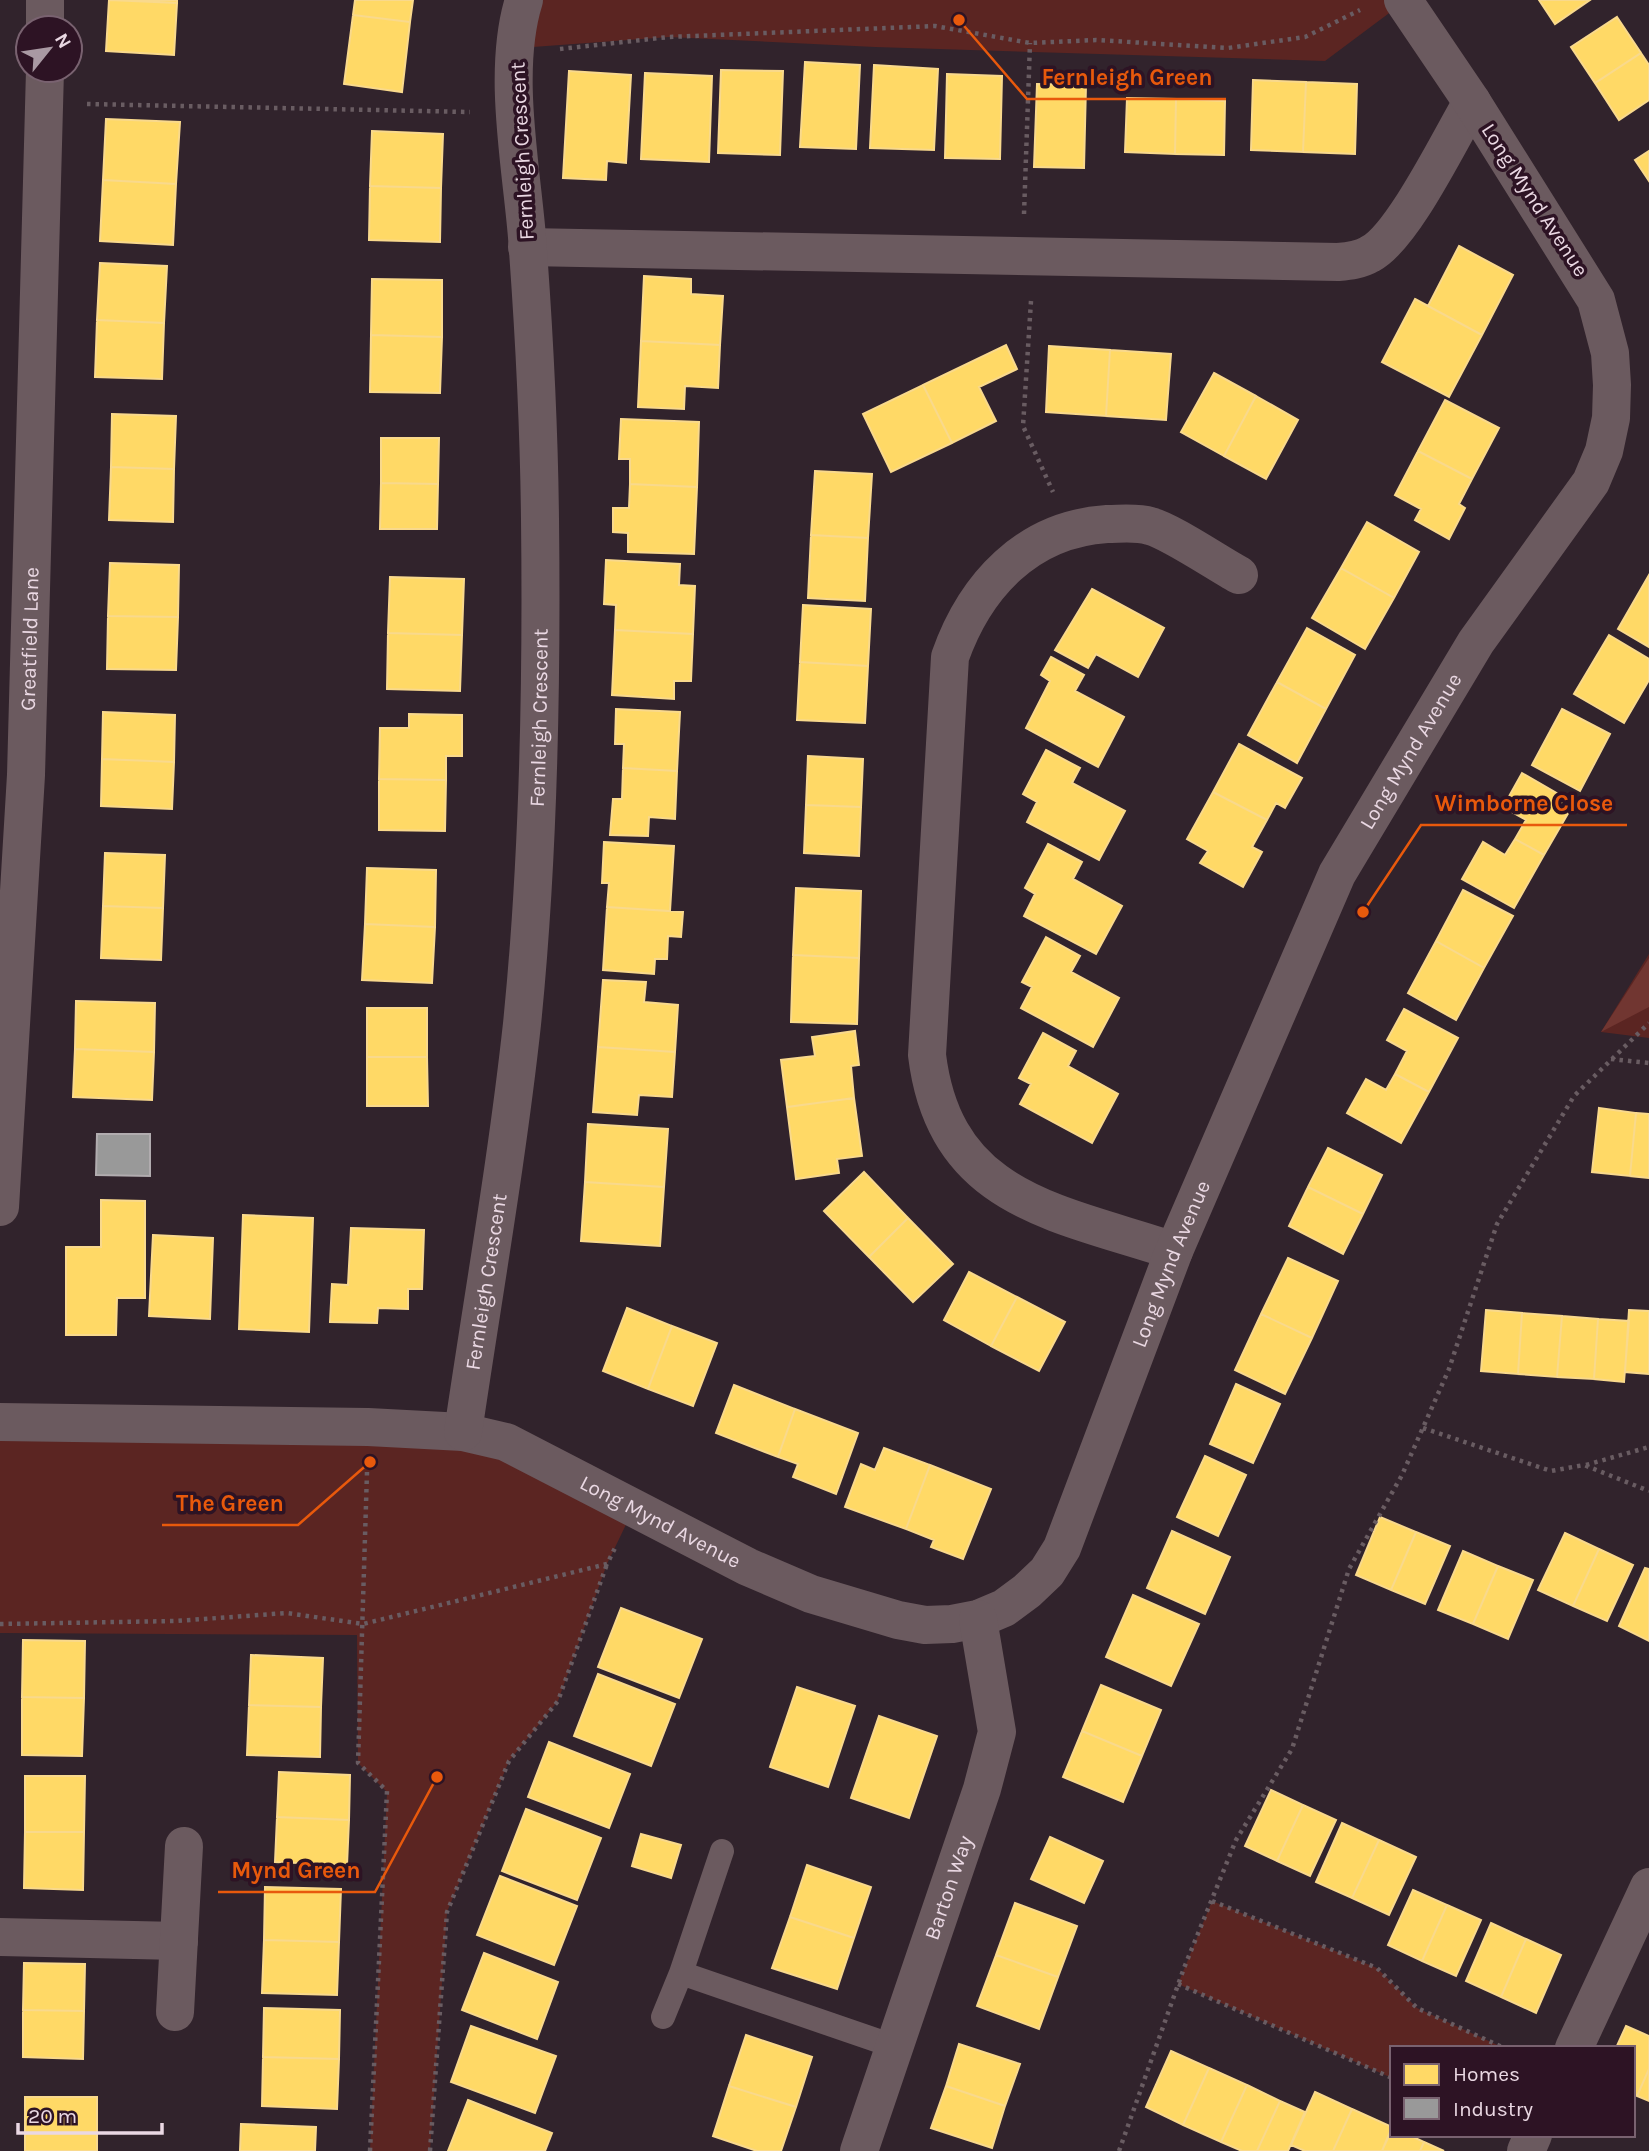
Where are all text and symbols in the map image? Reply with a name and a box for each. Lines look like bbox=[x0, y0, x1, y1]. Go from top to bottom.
north arrow bbox=[14, 14, 84, 84]
text: N bbox=[50, 30, 76, 52]
callout: Fernleigh Green bbox=[1027, 55, 1226, 99]
street label: Fernleigh Crescent bbox=[505, 61, 539, 241]
text: Fernleigh Green bbox=[1042, 64, 1212, 91]
street label: Long Mynd Avenue bbox=[1477, 119, 1593, 281]
street label: Greatfield Lane bbox=[16, 567, 44, 711]
street label: Fernleigh Crescent bbox=[525, 628, 553, 808]
street label: Long Mynd Avenue bbox=[1355, 669, 1467, 834]
callout: Wimborne Close bbox=[1421, 781, 1627, 825]
text: Wimborne Close bbox=[1435, 790, 1613, 817]
street label: Long Mynd Avenue bbox=[1127, 1177, 1215, 1351]
street label: Fernleigh Crescent bbox=[461, 1192, 512, 1372]
street label: Long Mynd Avenue bbox=[576, 1470, 745, 1573]
callout: The Green bbox=[162, 1481, 298, 1525]
text: The Green bbox=[176, 1490, 284, 1517]
street label: Barton Way bbox=[920, 1832, 977, 1943]
callout: Mynd Green bbox=[218, 1848, 375, 1892]
text: Mynd Green bbox=[231, 1857, 361, 1884]
legend bbox=[1390, 2046, 1635, 2137]
text: Homes bbox=[1453, 2062, 1520, 2086]
scale bar bbox=[18, 2092, 161, 2136]
text: Industry bbox=[1453, 2097, 1533, 2121]
text: 20 m bbox=[28, 2104, 77, 2128]

